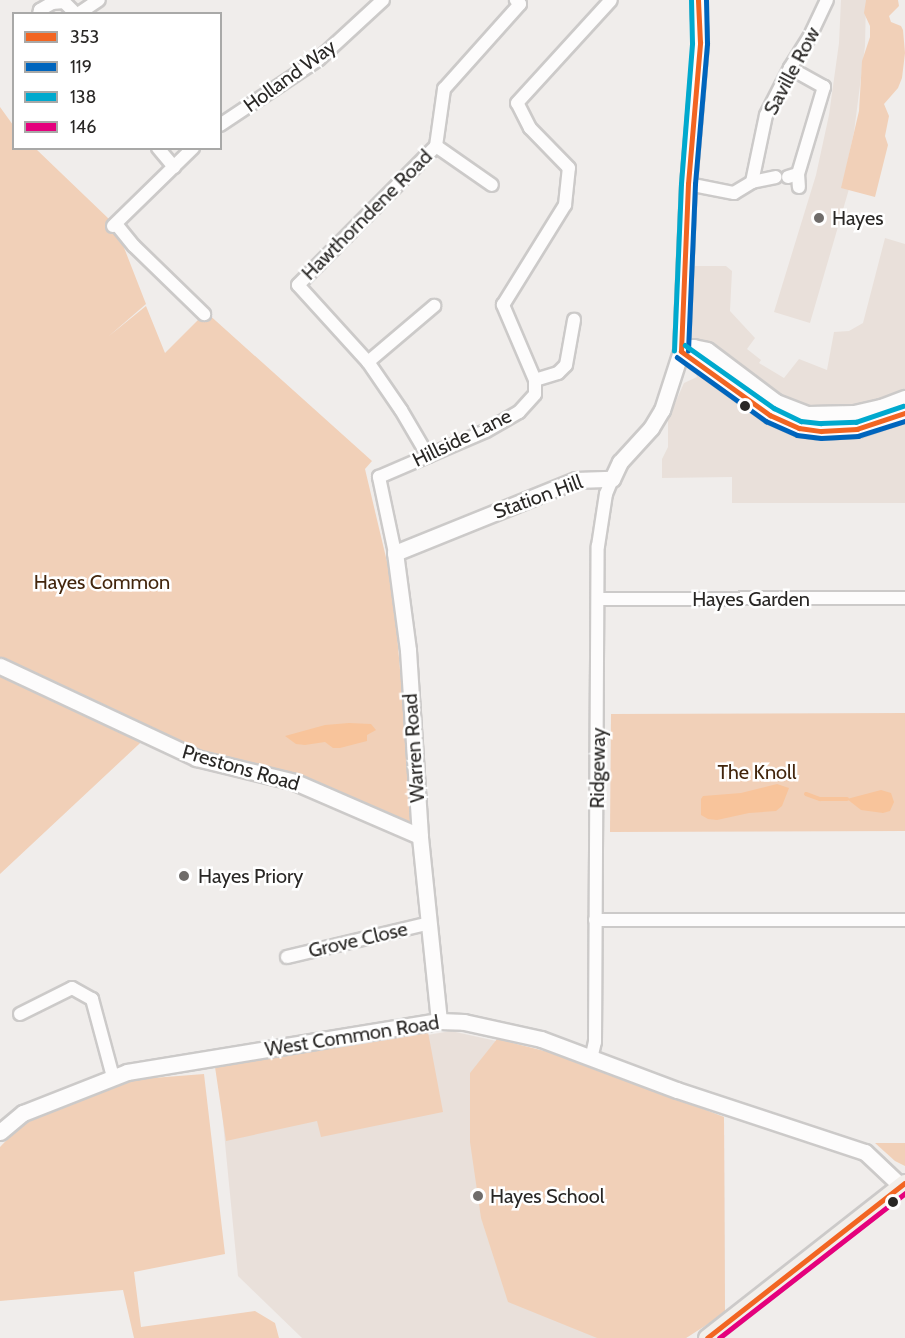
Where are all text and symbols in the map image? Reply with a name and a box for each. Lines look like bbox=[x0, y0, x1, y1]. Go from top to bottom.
legend bbox=[12, 12, 222, 150]
street label: Saville Row bbox=[759, 23, 825, 119]
text: 353 bbox=[70, 26, 99, 48]
street label: Holland Way bbox=[239, 35, 341, 117]
text: 119 bbox=[70, 56, 92, 78]
text: 138 bbox=[70, 86, 97, 108]
text: 146 bbox=[70, 116, 97, 138]
street label: Hawthorndene Road bbox=[297, 145, 437, 285]
place label: Hayes bbox=[832, 206, 884, 230]
marker: Hayes bbox=[810, 209, 828, 227]
unlabelled marker bbox=[739, 400, 751, 412]
street label: Hillside Lane bbox=[409, 404, 515, 472]
street label: Station Hill bbox=[490, 470, 586, 524]
park label: Hayes Common bbox=[34, 570, 170, 594]
street label: Hayes Garden bbox=[692, 587, 810, 611]
street label: Warren Road bbox=[398, 693, 430, 803]
street label: Ridgeway bbox=[585, 727, 611, 809]
street label: Prestons Road bbox=[180, 740, 302, 796]
park label: The Knoll bbox=[717, 760, 797, 784]
place label: Hayes Priory bbox=[198, 864, 303, 888]
marker: Hayes Priory bbox=[175, 867, 193, 885]
street label: Grove Close bbox=[306, 917, 410, 963]
street label: West Common Road bbox=[263, 1010, 441, 1062]
place label: Hayes School bbox=[490, 1184, 604, 1208]
marker: Hayes School bbox=[471, 1189, 485, 1203]
unlabelled marker bbox=[887, 1196, 899, 1208]

